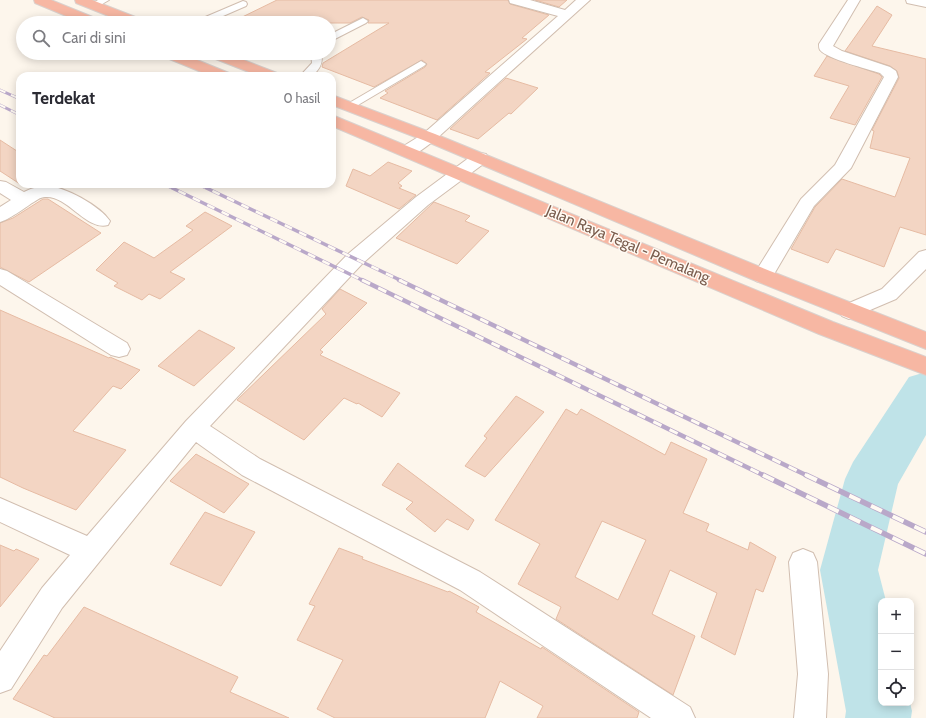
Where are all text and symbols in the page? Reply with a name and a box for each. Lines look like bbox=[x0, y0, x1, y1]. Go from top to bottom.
search box bbox=[16, 16, 336, 60]
icon: search bbox=[30, 27, 52, 49]
text: Cari di sini bbox=[62, 29, 126, 47]
text: Terdekat bbox=[32, 88, 95, 108]
text: 0 hasil bbox=[284, 90, 320, 106]
street label: Jalan Raya Tegal - Pemalang bbox=[542, 201, 713, 287]
map controls bbox=[878, 598, 914, 706]
button: + bbox=[878, 598, 914, 634]
button: − bbox=[878, 634, 914, 670]
button: locate bbox=[878, 670, 914, 706]

